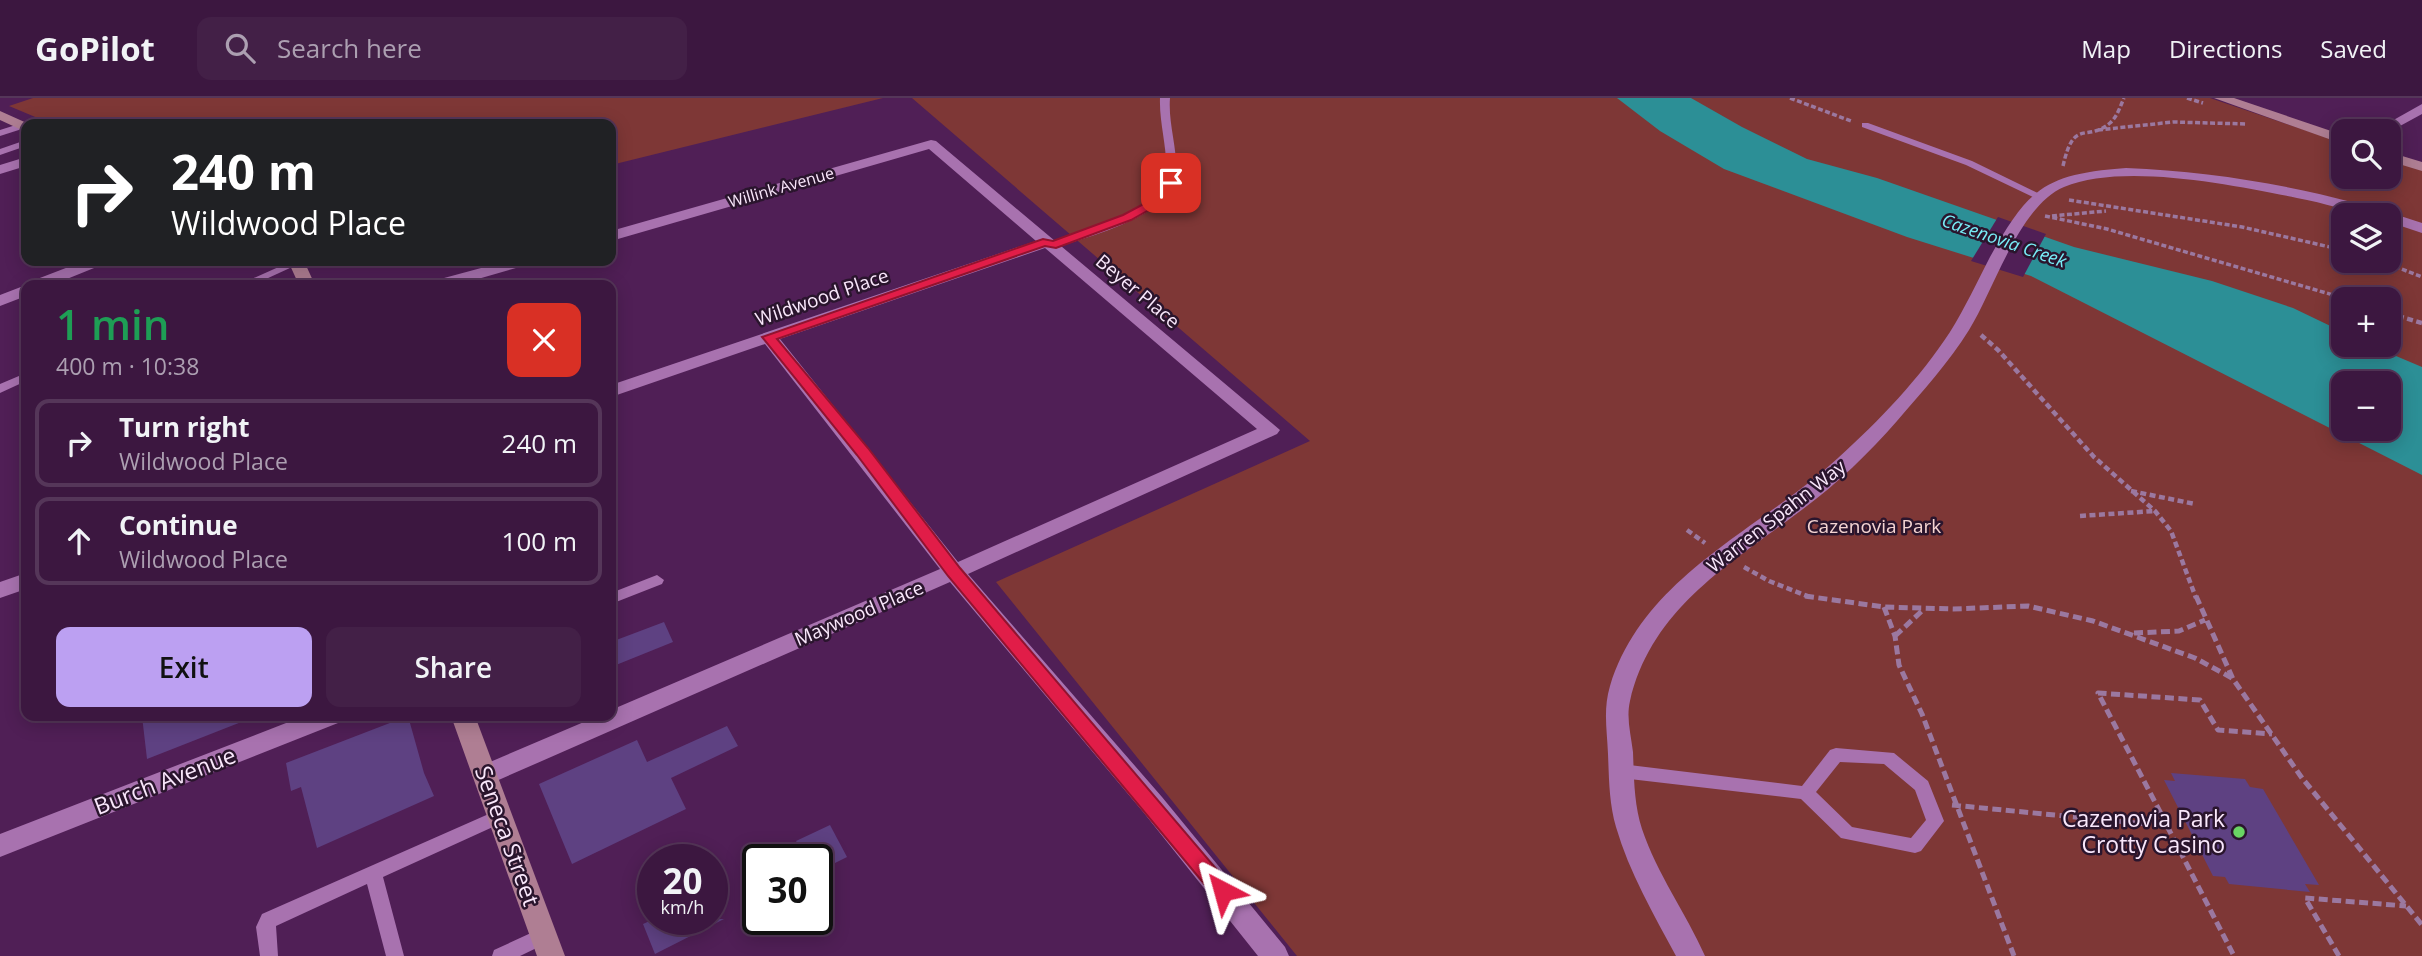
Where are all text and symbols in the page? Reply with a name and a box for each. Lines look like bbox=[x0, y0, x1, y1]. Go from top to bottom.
search box bbox=[197, 17, 687, 80]
text: GoPilot bbox=[35, 26, 155, 71]
icon: search bbox=[221, 29, 259, 67]
text: Search here bbox=[277, 30, 422, 66]
text: Map bbox=[2081, 32, 2131, 65]
text: Directions bbox=[2169, 32, 2282, 65]
text: Saved bbox=[2320, 32, 2387, 65]
map controls bbox=[2331, 119, 2401, 441]
button: search bbox=[2331, 119, 2401, 189]
text: 240 m bbox=[171, 138, 316, 204]
icon: right bbox=[56, 147, 147, 238]
pin bbox=[1141, 153, 1201, 213]
street label: Willink Avenue bbox=[726, 161, 836, 213]
icon: arrive bbox=[1152, 164, 1190, 202]
text: Wildwood Place bbox=[171, 201, 406, 244]
button: layers bbox=[2331, 203, 2401, 273]
water label: Cazenovia Creek bbox=[1939, 207, 2071, 273]
street label: Beyer Place bbox=[1090, 248, 1186, 334]
street label: Wildwood Place bbox=[752, 262, 892, 332]
button: + bbox=[2331, 287, 2401, 357]
text: 1 min bbox=[56, 295, 169, 352]
button: close bbox=[507, 303, 581, 377]
text: 400 m · 10:38 bbox=[56, 350, 199, 382]
button: − bbox=[2331, 371, 2401, 441]
text: Turn right bbox=[119, 409, 250, 445]
icon: right bbox=[60, 424, 98, 462]
text: 240 m bbox=[502, 425, 577, 461]
text: Wildwood Place bbox=[119, 445, 288, 477]
street label: Warren Spahn Way bbox=[1701, 453, 1851, 578]
text: Continue bbox=[119, 507, 238, 543]
park label: Cazenovia Park bbox=[1807, 513, 1941, 539]
icon: ahead bbox=[60, 522, 98, 560]
text: 100 m bbox=[502, 523, 577, 559]
text: Wildwood Place bbox=[119, 543, 288, 575]
street label: Maywood Place bbox=[790, 574, 928, 652]
button: Exit bbox=[56, 627, 312, 707]
button: Share bbox=[326, 627, 581, 707]
street label: Burch Avenue bbox=[89, 738, 240, 822]
street label: Seneca Street bbox=[468, 761, 548, 910]
place label: Cazenovia Park Crotty Casino bbox=[2062, 802, 2225, 860]
marker: Cazenovia Park Crotty Casino bbox=[2231, 824, 2247, 840]
speed limit sign: 30 bbox=[742, 844, 833, 935]
position arrow bbox=[1186, 854, 1260, 928]
text: 20 bbox=[662, 857, 703, 904]
text: km/h bbox=[661, 895, 704, 919]

